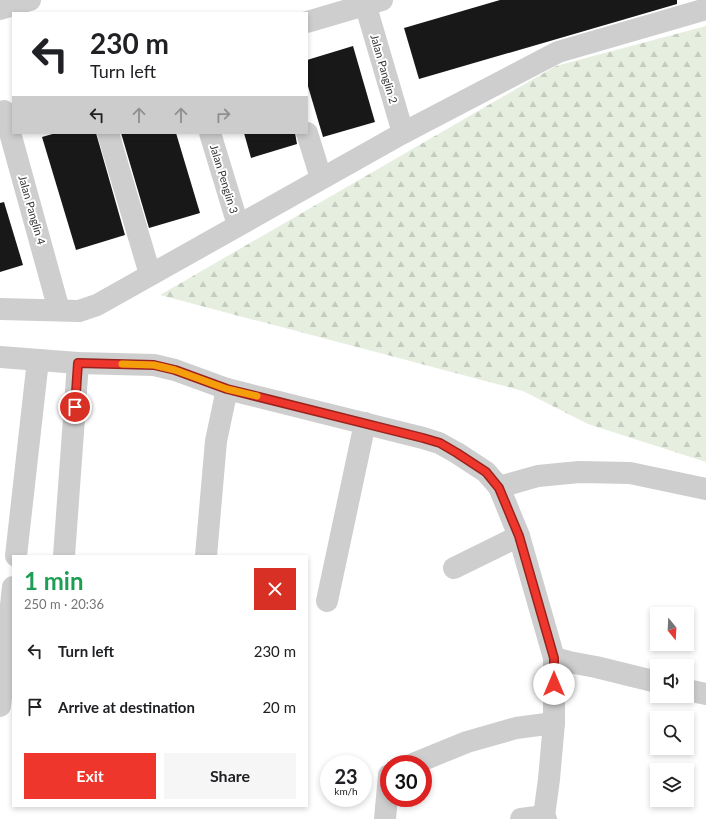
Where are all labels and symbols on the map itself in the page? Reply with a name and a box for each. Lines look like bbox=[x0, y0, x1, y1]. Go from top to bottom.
street label: Jalan Panglin 2 bbox=[368, 33, 401, 105]
street label: Jalan Penglin 3 bbox=[208, 143, 241, 215]
street label: Jalan Panglin 4 bbox=[16, 174, 49, 246]
pin bbox=[58, 390, 92, 424]
north arrow bbox=[650, 607, 694, 651]
position arrow bbox=[533, 663, 575, 705]
speed limit sign: 30 bbox=[380, 755, 432, 807]

